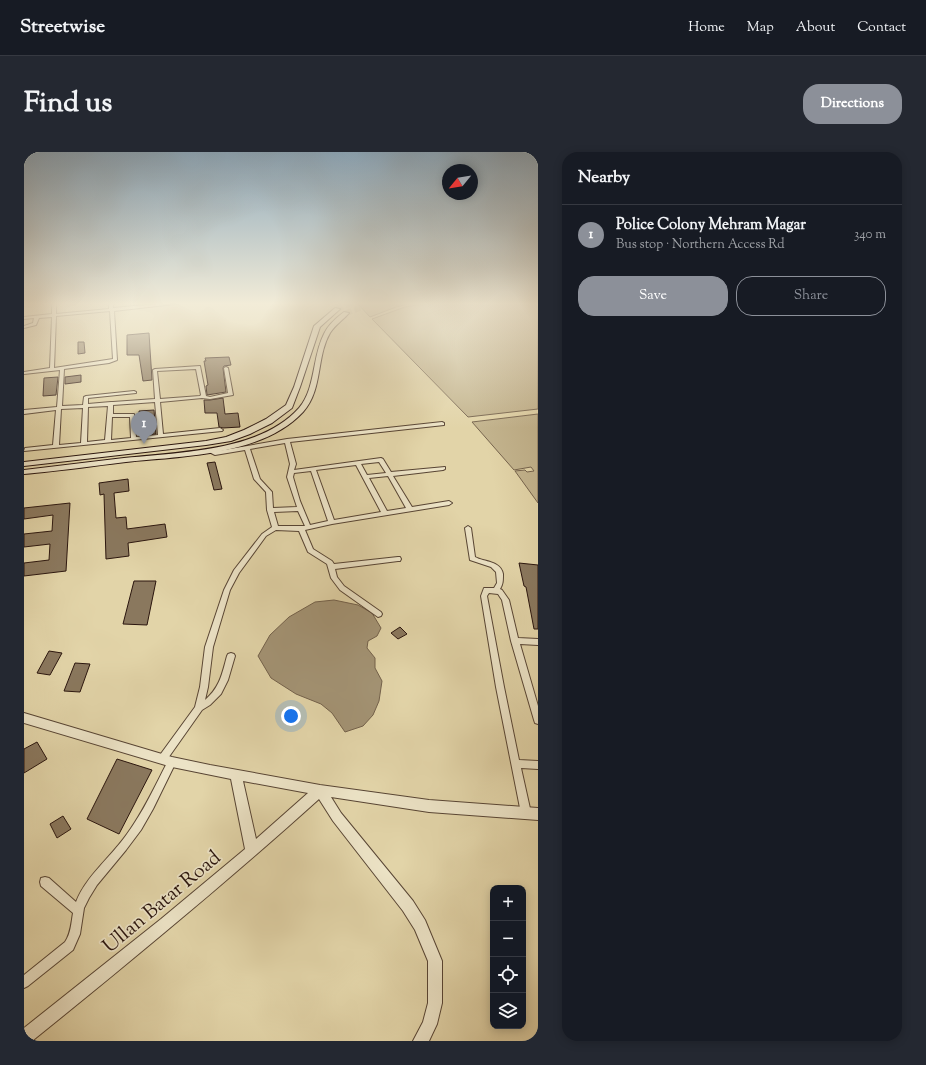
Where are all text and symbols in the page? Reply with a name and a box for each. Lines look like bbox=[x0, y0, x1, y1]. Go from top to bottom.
text: Streetwise bbox=[20, 14, 105, 41]
text: Home bbox=[688, 18, 725, 38]
text: Map bbox=[747, 18, 774, 38]
text: About bbox=[796, 18, 835, 38]
text: Contact bbox=[857, 18, 906, 38]
text: Find us bbox=[24, 84, 112, 124]
button: Directions bbox=[803, 84, 902, 124]
north arrow bbox=[442, 164, 478, 200]
text: Nearby bbox=[578, 166, 630, 190]
text: Police Colony Mehram Magar bbox=[616, 215, 806, 236]
text: 1 bbox=[589, 226, 593, 244]
text: 340 m bbox=[854, 226, 886, 244]
text: Bus stop · Northern Access Rd bbox=[616, 236, 785, 254]
button: Save bbox=[578, 276, 728, 316]
button: Share bbox=[736, 276, 886, 316]
pin: 1 bbox=[131, 411, 157, 444]
your location bbox=[281, 706, 301, 726]
street label: Ullan Batar Road bbox=[97, 845, 228, 961]
map controls bbox=[490, 885, 526, 1029]
button: + bbox=[490, 885, 526, 921]
button: − bbox=[490, 921, 526, 957]
button: locate bbox=[490, 957, 526, 993]
button: layers bbox=[490, 993, 526, 1029]

